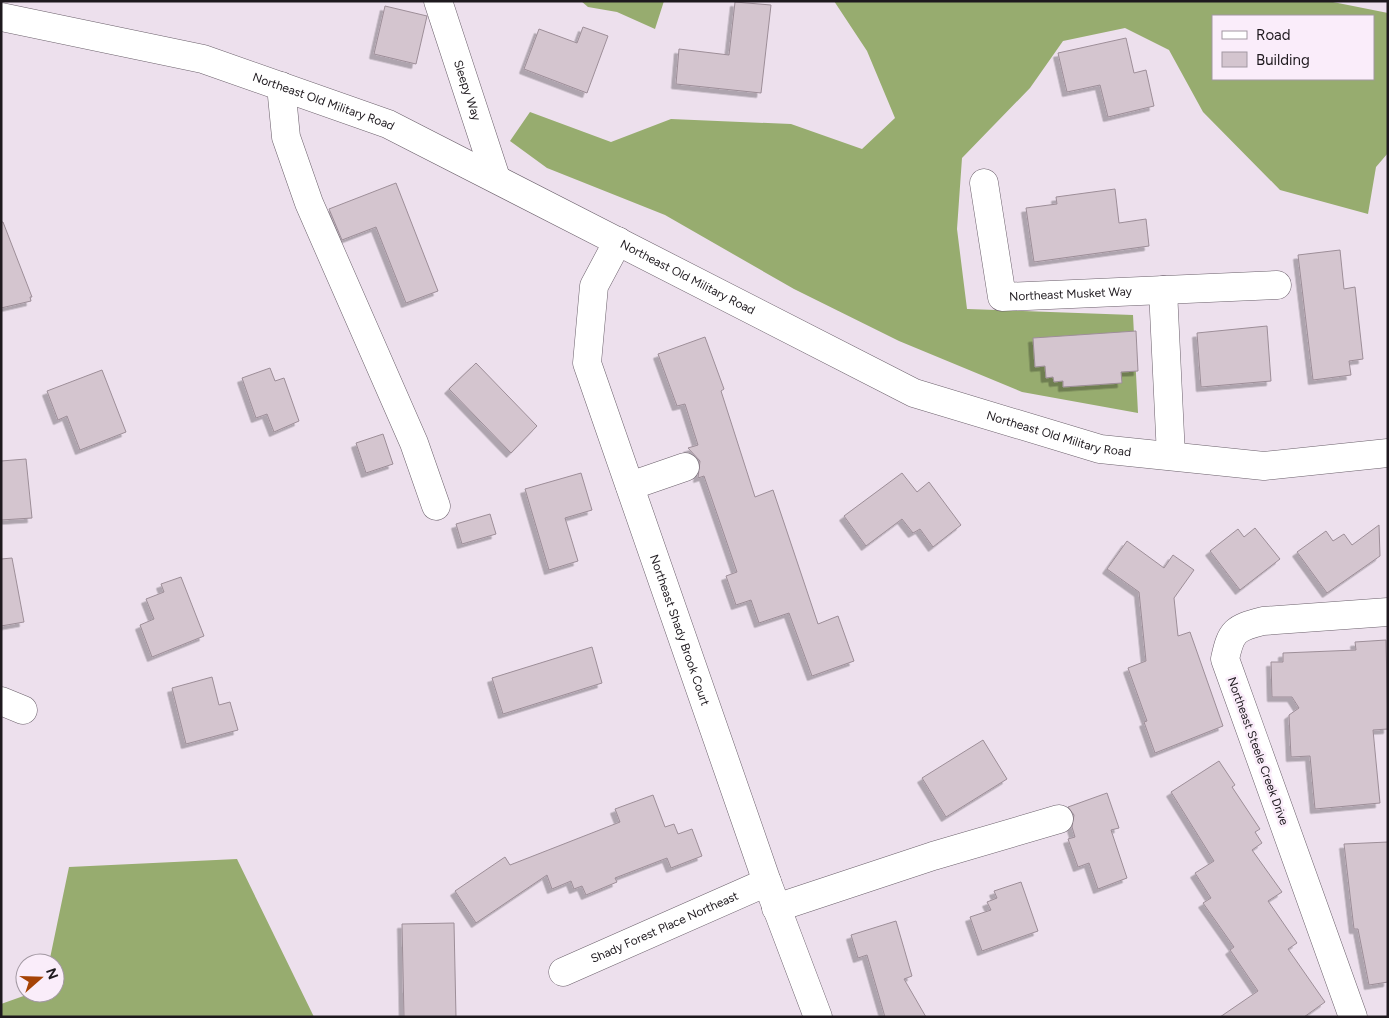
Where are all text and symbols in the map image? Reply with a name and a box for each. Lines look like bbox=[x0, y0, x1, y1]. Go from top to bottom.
legend bbox=[1212, 15, 1374, 80]
text: Road bbox=[1256, 26, 1291, 44]
text: Building bbox=[1256, 51, 1310, 69]
street label: Sleepy Way bbox=[451, 58, 484, 123]
street label: Northeast Old Military Road bbox=[251, 70, 397, 133]
street label: Northeast Old Military Road bbox=[618, 237, 757, 317]
street label: Northeast Musket Way bbox=[1009, 284, 1133, 304]
street label: Northeast Old Military Road bbox=[985, 408, 1132, 459]
street label: Northeast Shady Brook Court bbox=[647, 553, 712, 708]
street label: Northeast Steele Creek Drive bbox=[1225, 675, 1292, 827]
street label: Shady Forest Place Northeast bbox=[589, 888, 741, 966]
north arrow bbox=[15, 953, 65, 1003]
text: N bbox=[42, 966, 62, 982]

